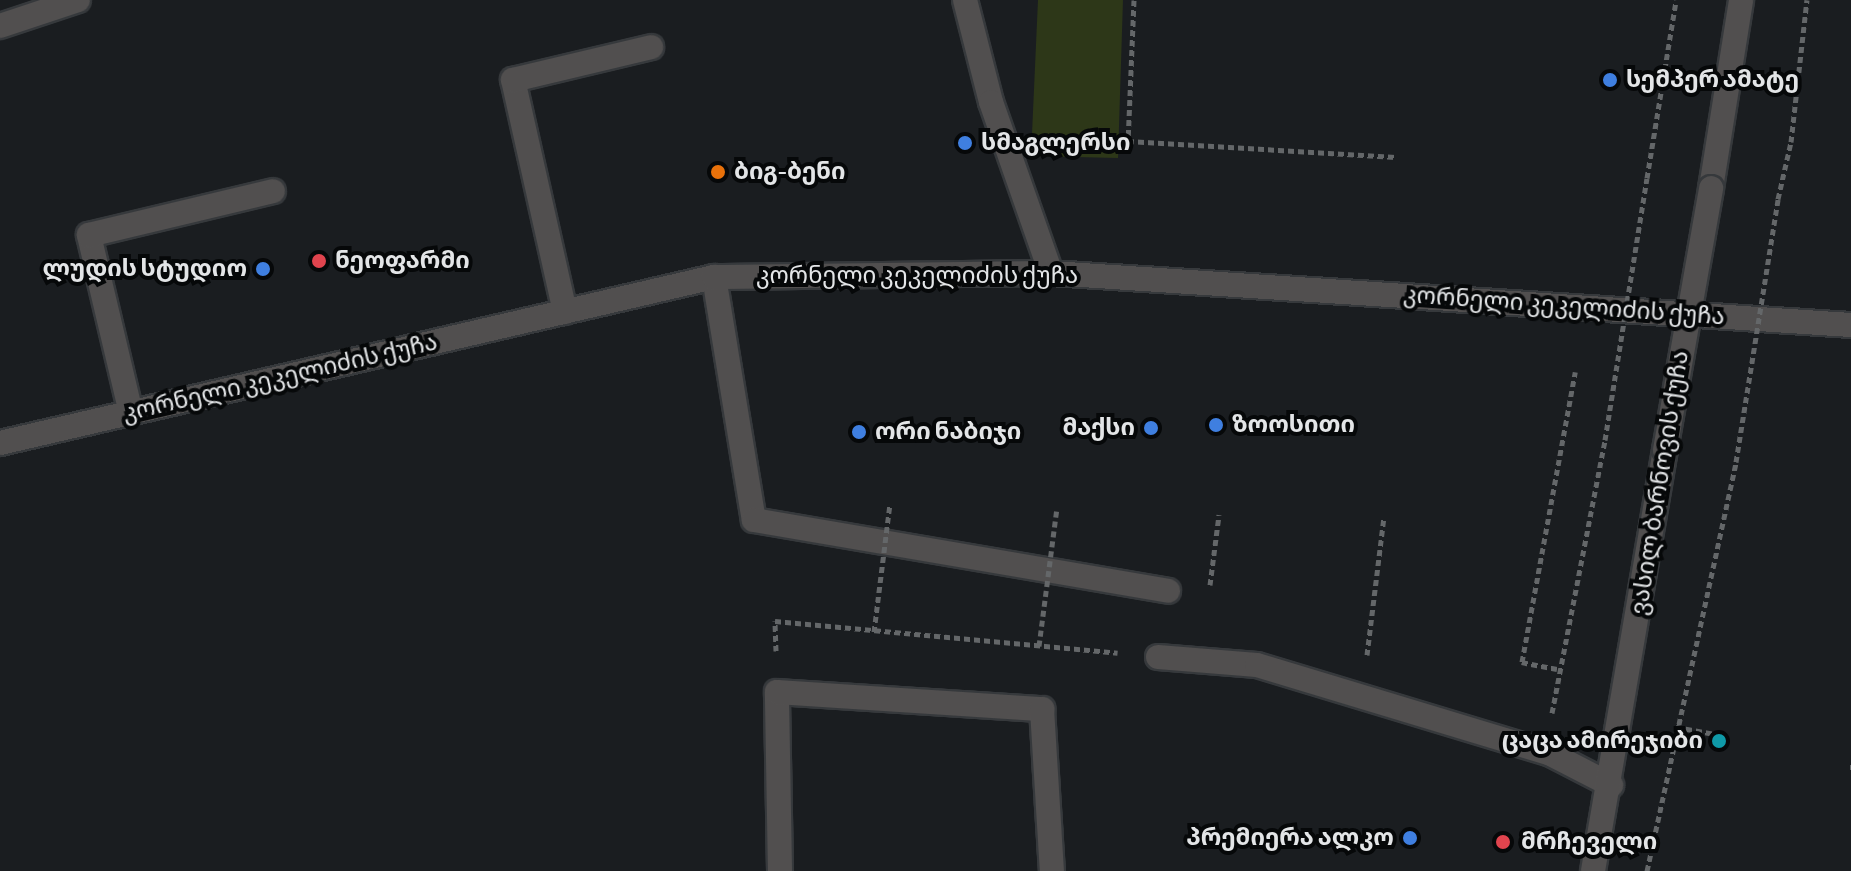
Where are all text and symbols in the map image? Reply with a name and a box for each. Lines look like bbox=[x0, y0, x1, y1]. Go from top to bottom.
place label: სემპერ ამატე bbox=[1626, 66, 1799, 94]
marker: სემპერ ამატე bbox=[1601, 71, 1619, 89]
place label: სმაგლერსი bbox=[981, 129, 1130, 157]
marker: სმაგლერსი bbox=[956, 134, 974, 152]
place label: ბიგ-ბენი bbox=[734, 158, 845, 186]
marker: ბიგ-ბენი bbox=[709, 163, 727, 181]
place label: ნეოფარმი bbox=[335, 247, 470, 275]
marker: ნეოფარმი bbox=[310, 252, 328, 270]
place label: ლუდის სტუდიო bbox=[43, 255, 247, 283]
marker: ლუდის სტუდიო bbox=[254, 260, 272, 278]
street label: კორნელი კეკელიძის ქუჩა bbox=[756, 262, 1078, 290]
street label: კორნელი კეკელიძის ქუჩა bbox=[1402, 280, 1726, 332]
street label: კორნელი კეკელიძის ქუჩა bbox=[120, 328, 440, 428]
street label: ვასილ ბარნოვის ქუჩა bbox=[1625, 349, 1695, 617]
place label: ზოოსითი bbox=[1232, 411, 1355, 439]
place label: მაქსი bbox=[1062, 414, 1135, 442]
marker: ზოოსითი bbox=[1207, 416, 1225, 434]
place label: ორი ნაბიჯი bbox=[875, 418, 1021, 446]
marker: მაქსი bbox=[1142, 419, 1160, 437]
marker: ორი ნაბიჯი bbox=[850, 423, 868, 441]
place label: ცაცა ამირეჯიბი bbox=[1502, 727, 1703, 755]
marker: ცაცა ამირეჯიბი bbox=[1710, 732, 1728, 750]
place label: პრემიერა ალკო bbox=[1186, 824, 1394, 852]
place label: მრჩეველი bbox=[1521, 828, 1657, 856]
marker: პრემიერა ალკო bbox=[1401, 829, 1419, 847]
marker: მრჩეველი bbox=[1492, 831, 1514, 853]

